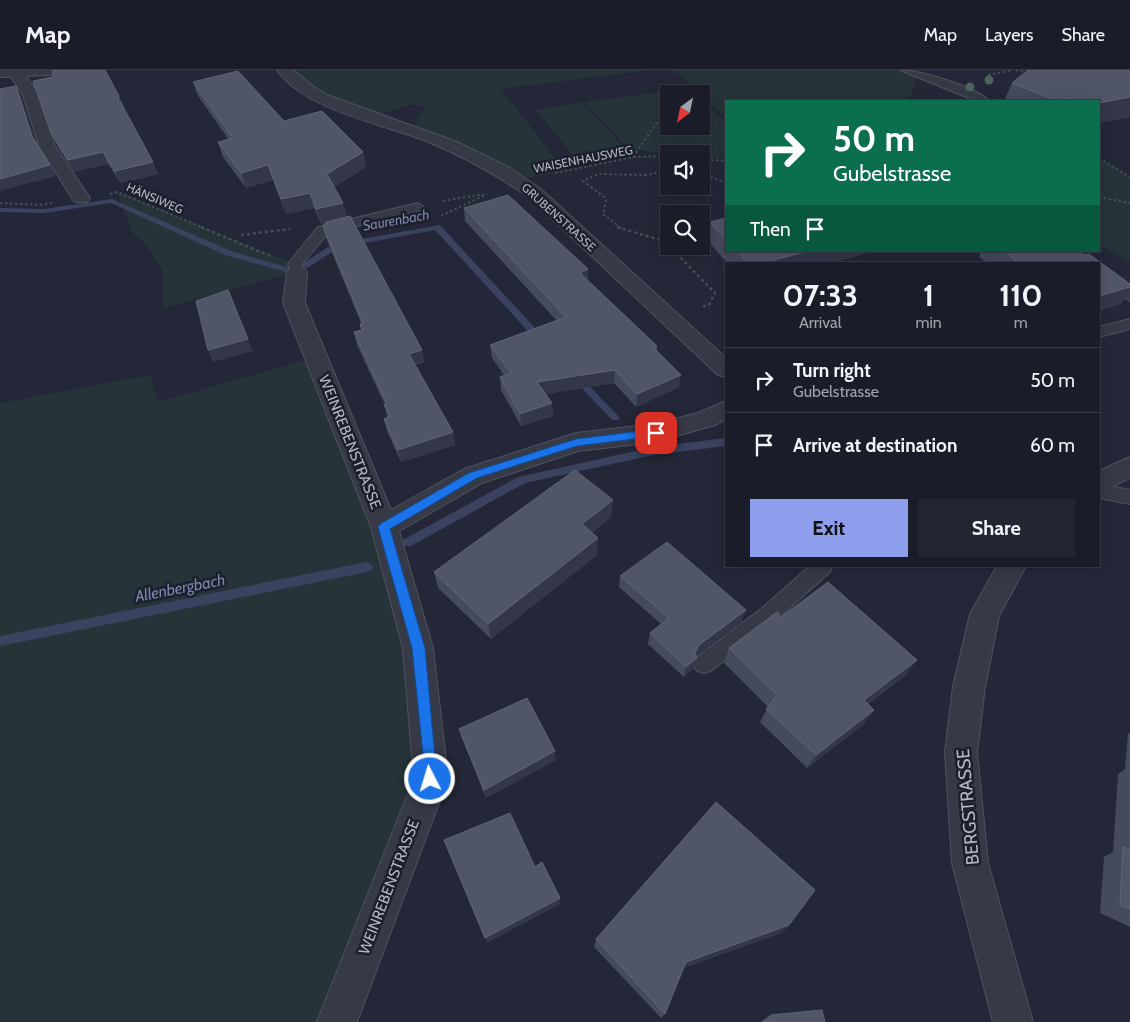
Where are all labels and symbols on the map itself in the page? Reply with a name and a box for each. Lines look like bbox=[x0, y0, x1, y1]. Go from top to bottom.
north arrow bbox=[660, 85, 710, 135]
street label: WAISENHAUSWEG bbox=[532, 142, 634, 176]
street label: HÄNSIWEG bbox=[124, 179, 186, 217]
street label: GRUBENSTRASSE bbox=[519, 180, 600, 255]
water label: Saurenbach bbox=[361, 205, 431, 235]
street label: WEINREBENSTRASSE bbox=[315, 372, 385, 512]
pin bbox=[635, 412, 677, 454]
water label: Allenbergbach bbox=[132, 570, 227, 606]
street label: BERGSTRASSE bbox=[952, 748, 984, 866]
position arrow bbox=[403, 752, 455, 804]
street label: WEINREBENSTRASSE bbox=[355, 817, 423, 957]

